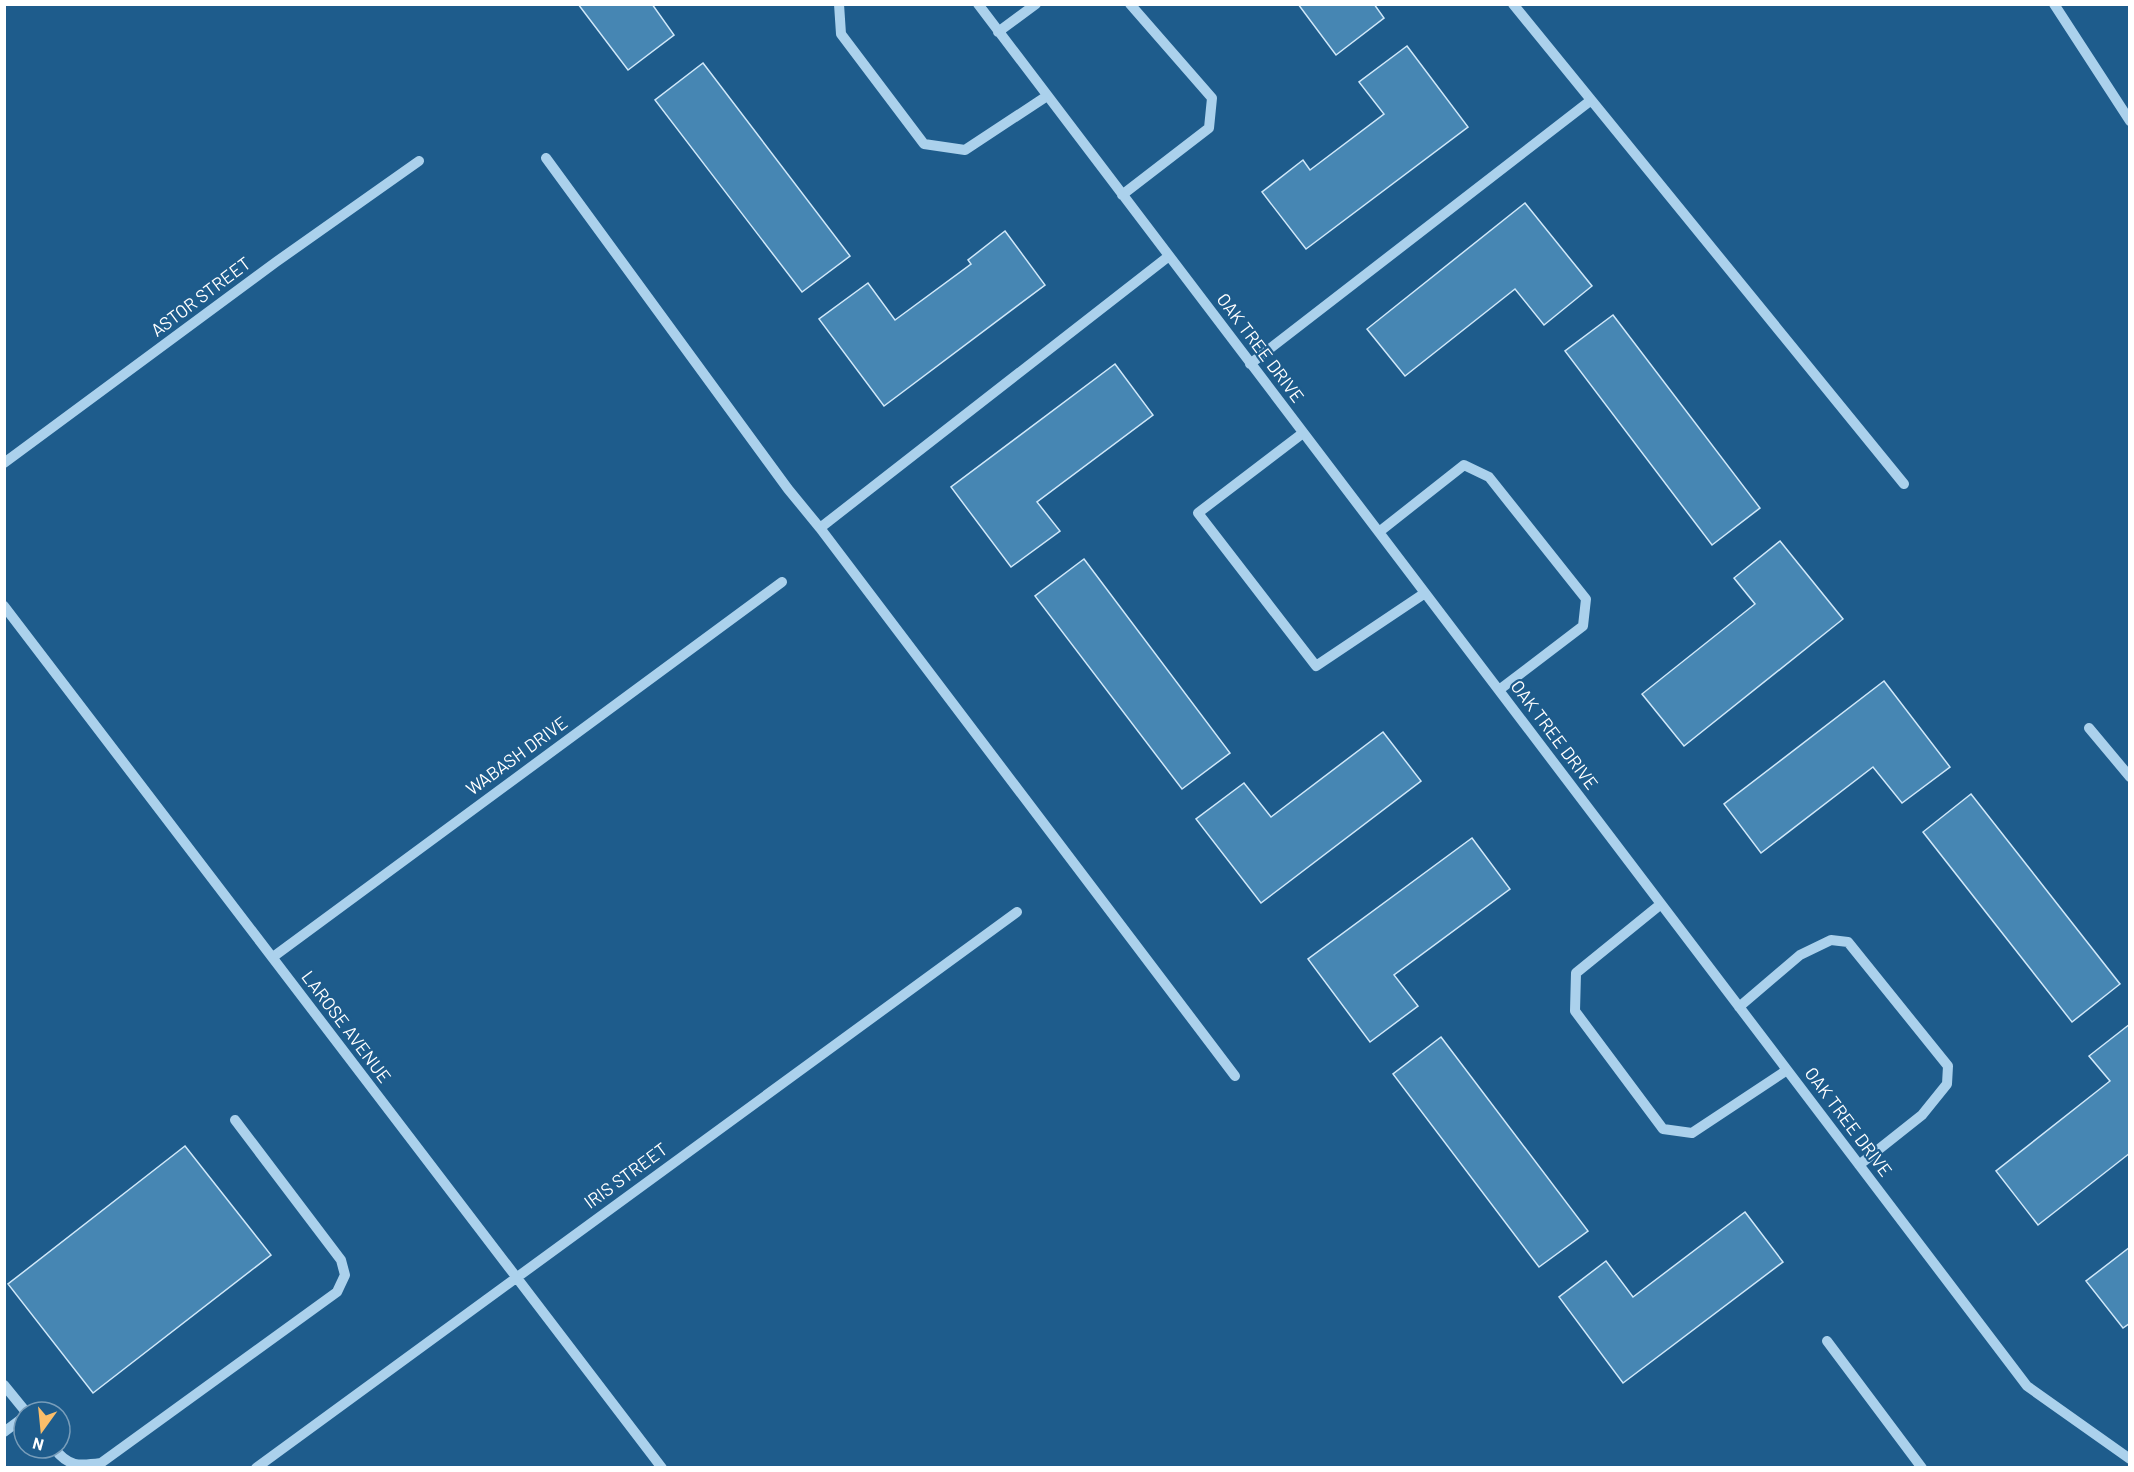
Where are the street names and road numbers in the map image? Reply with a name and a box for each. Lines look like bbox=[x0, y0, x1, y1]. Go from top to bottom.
street label: ASTOR STREET bbox=[146, 252, 255, 341]
street label: OAK TREE DRIVE bbox=[1212, 288, 1309, 406]
street label: OAK TREE DRIVE bbox=[1506, 675, 1603, 793]
street label: WABASH DRIVE bbox=[461, 711, 571, 799]
street label: LAROSE AVENUE bbox=[297, 966, 396, 1087]
street label: OAK TREE DRIVE bbox=[1800, 1062, 1897, 1180]
street label: IRIS STREET bbox=[579, 1138, 671, 1213]

